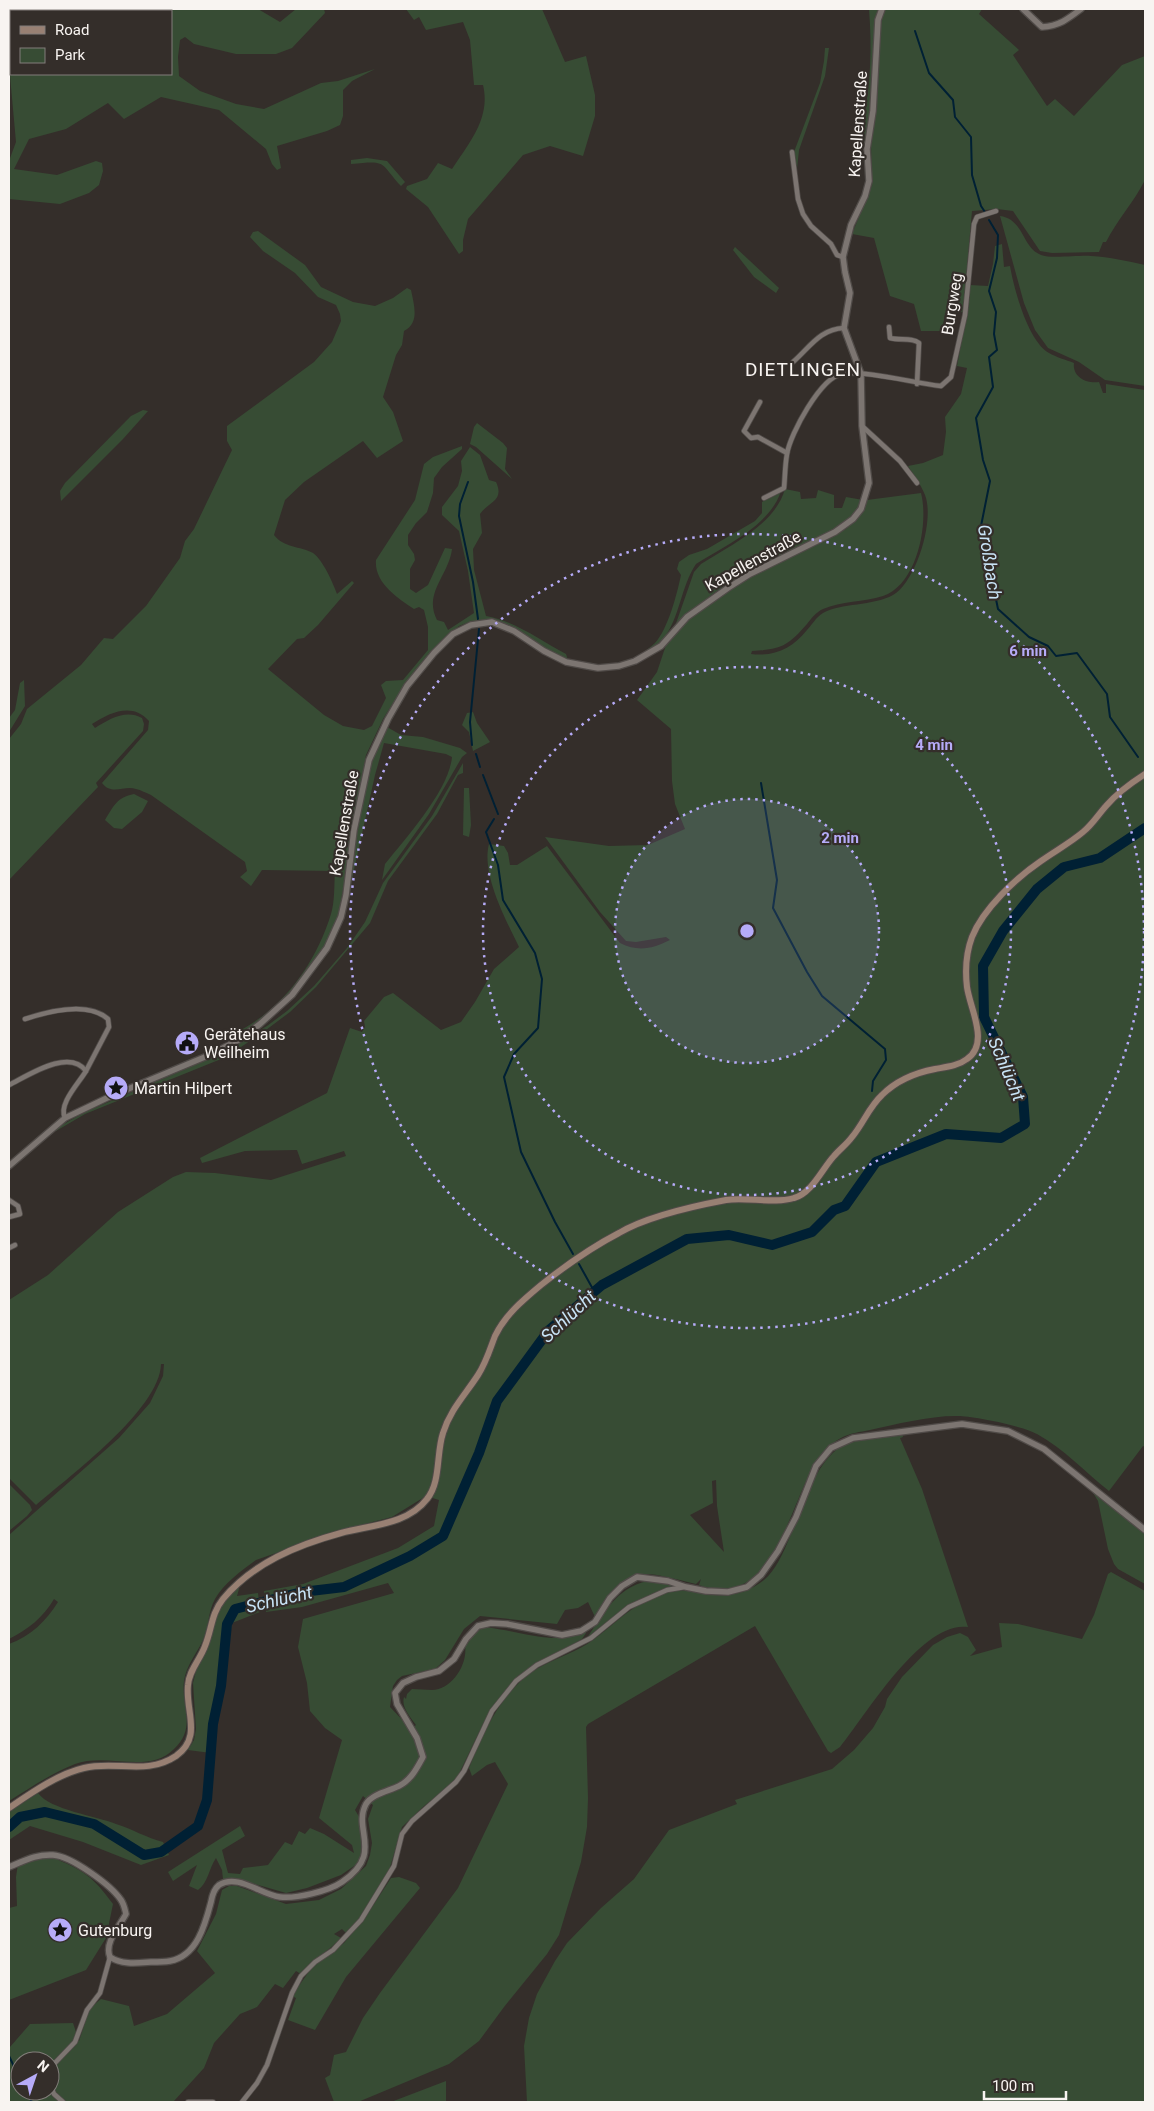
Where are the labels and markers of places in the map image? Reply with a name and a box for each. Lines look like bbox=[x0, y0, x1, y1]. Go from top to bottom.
centre of rings bbox=[738, 922, 756, 940]
place label: Gerätehaus Weilheim bbox=[204, 1025, 286, 1062]
public building icon: Gerätehaus Weilheim bbox=[174, 1030, 200, 1056]
place icon: Martin Hilpert bbox=[103, 1075, 129, 1101]
place label: Martin Hilpert bbox=[134, 1079, 232, 1098]
place icon: Gutenburg bbox=[47, 1917, 73, 1943]
place label: Gutenburg bbox=[78, 1921, 152, 1940]

